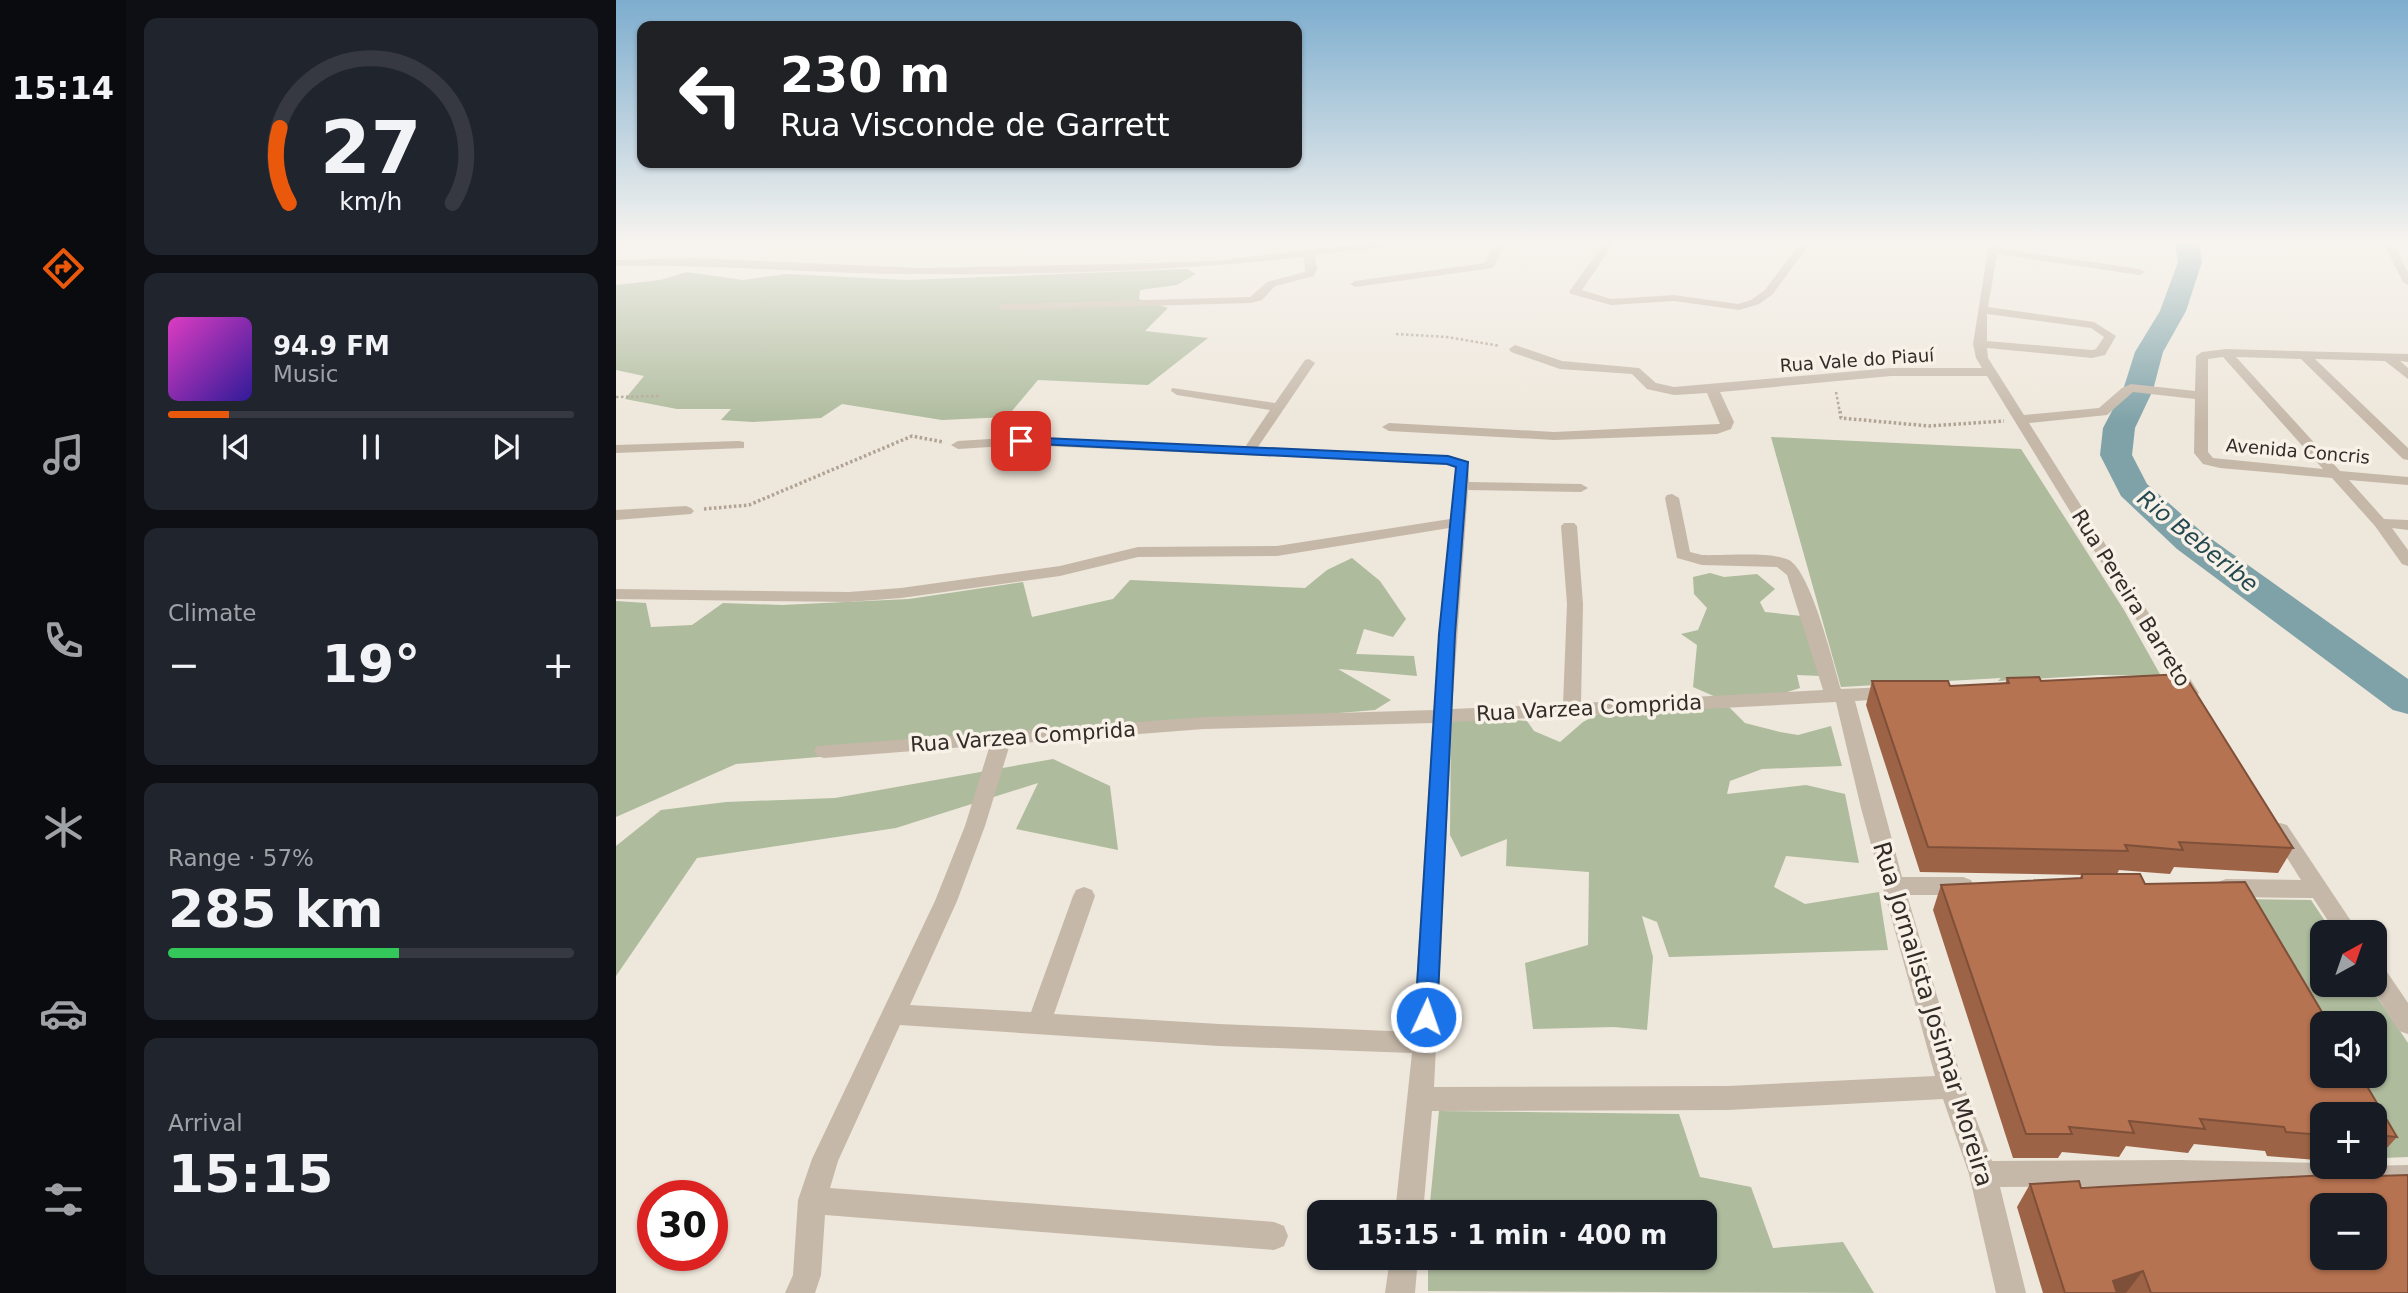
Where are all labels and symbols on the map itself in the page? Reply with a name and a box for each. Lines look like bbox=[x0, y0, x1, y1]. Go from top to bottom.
street label: Rua Vale do Piauí bbox=[1779, 344, 1936, 376]
pin bbox=[991, 411, 1051, 471]
street label: Avenida Concris bbox=[2225, 434, 2371, 468]
water label: Rio Beberibe bbox=[2133, 485, 2263, 597]
street label: Rua Pereira Barreto bbox=[2067, 505, 2195, 691]
street label: Rua Varzea Comprida bbox=[1475, 690, 1703, 726]
street label: Rua Varzea Comprida bbox=[909, 717, 1137, 757]
street label: Rua Jornalista Josimar Moreira bbox=[1867, 838, 1999, 1190]
north arrow bbox=[2310, 920, 2387, 998]
position arrow bbox=[1389, 980, 1463, 1054]
speed limit sign: 30 bbox=[637, 1180, 728, 1271]

